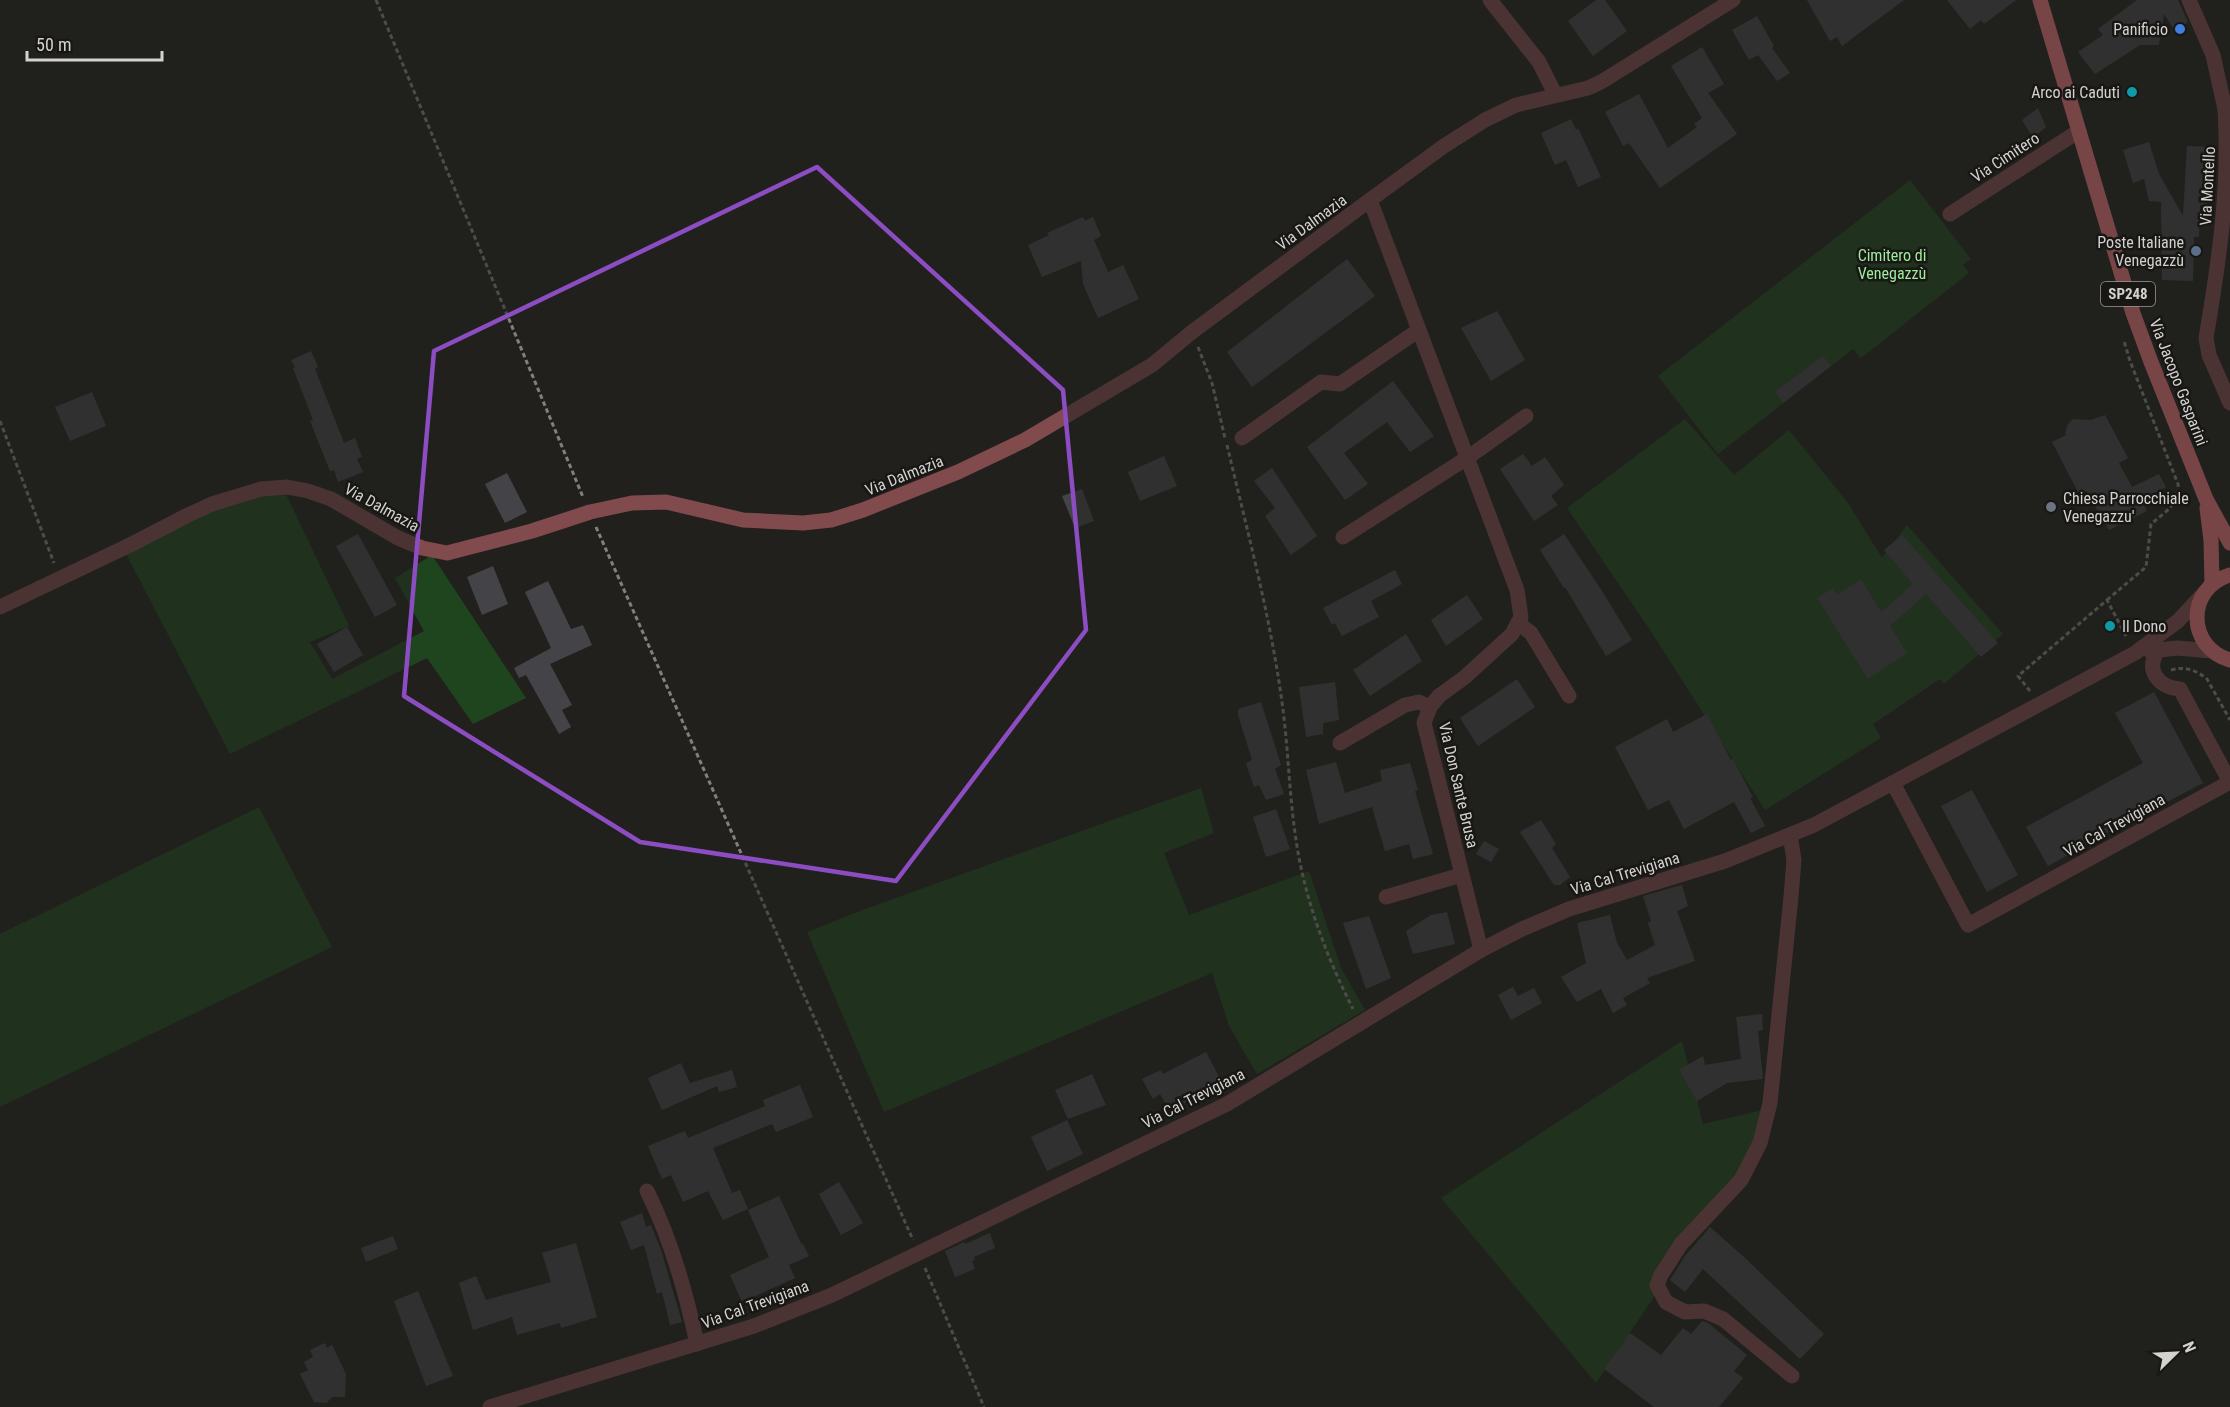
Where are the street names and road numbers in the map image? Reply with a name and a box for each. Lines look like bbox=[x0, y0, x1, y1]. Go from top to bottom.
street label: Via Cimitero bbox=[1968, 128, 2043, 186]
street label: Via Montello bbox=[2196, 146, 2219, 226]
street label: Via Dalmazia bbox=[1272, 190, 1350, 254]
road number: SP248 bbox=[2101, 282, 2155, 306]
street label: Via Jacopo Gasparini bbox=[2146, 316, 2211, 448]
street label: Via Dalmazia bbox=[862, 451, 946, 500]
street label: Via Dalmazia bbox=[341, 479, 422, 536]
street label: Via Don Sante Brusa bbox=[1435, 720, 1482, 850]
street label: Via Cal Trevigiana bbox=[2060, 790, 2168, 861]
street label: Via Cal Trevigiana bbox=[1568, 848, 1682, 899]
street label: Via Cal Trevigiana bbox=[1139, 1064, 1248, 1133]
street label: Via Cal Trevigiana bbox=[699, 1276, 811, 1333]

